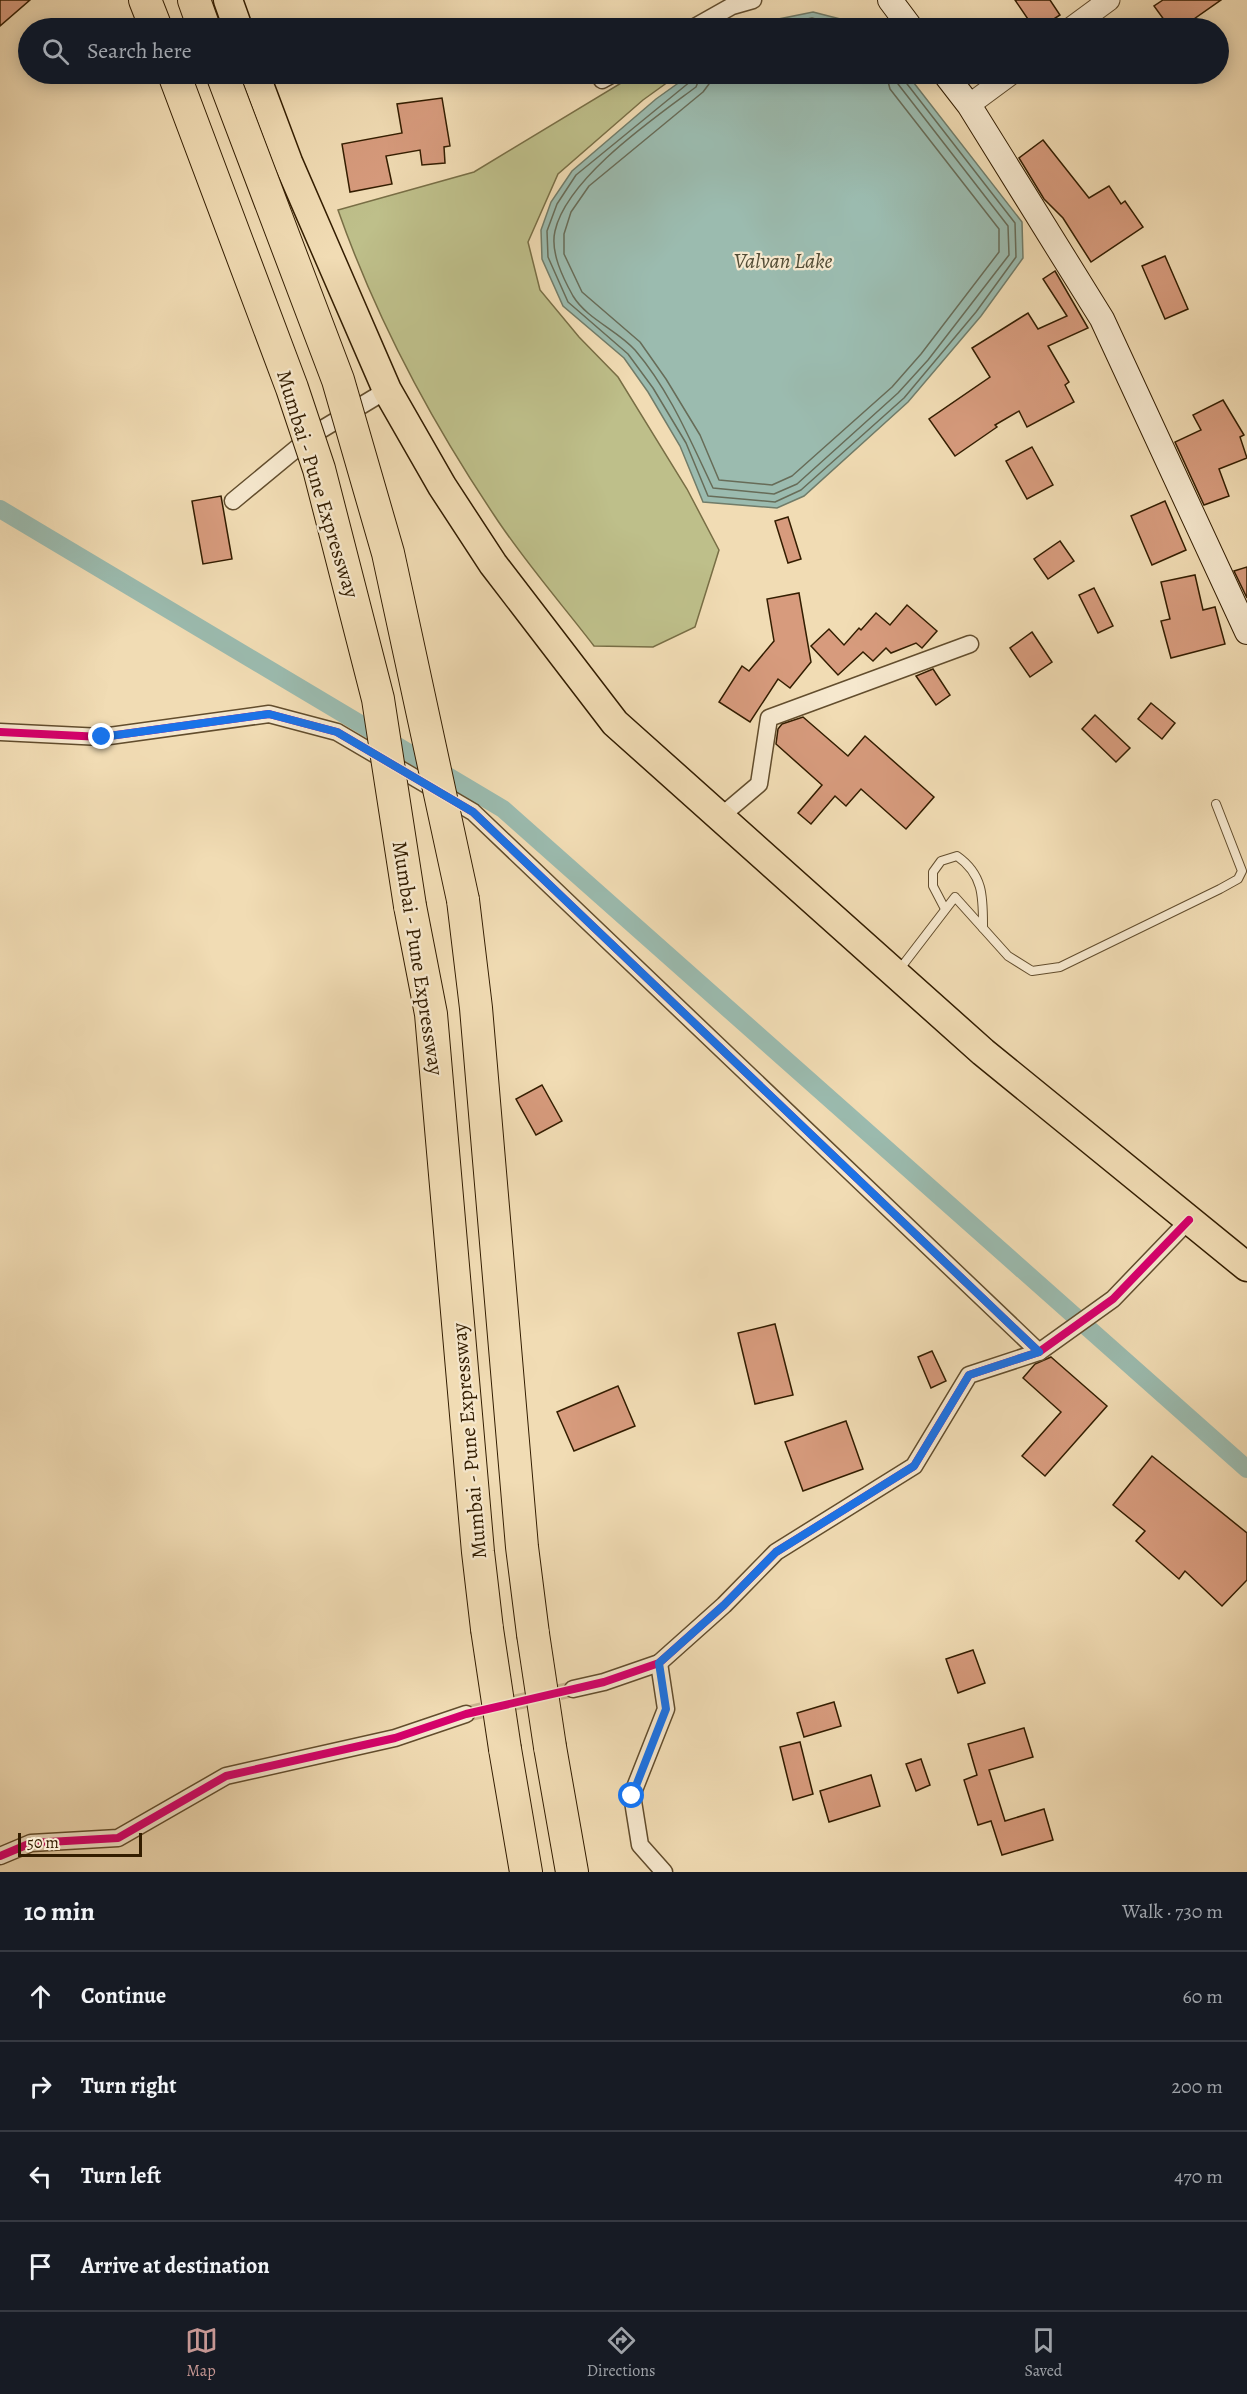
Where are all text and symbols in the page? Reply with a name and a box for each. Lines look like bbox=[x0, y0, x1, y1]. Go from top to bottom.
search box bbox=[18, 18, 1229, 84]
icon: search bbox=[39, 35, 72, 68]
text: Search here bbox=[87, 36, 192, 66]
water label: Valvan Lake bbox=[734, 246, 832, 276]
street label: Mumbai - Pune Expressway bbox=[270, 367, 366, 602]
route end bbox=[88, 723, 114, 749]
street label: Mumbai - Pune Expressway bbox=[386, 839, 450, 1078]
street label: Mumbai - Pune Expressway bbox=[445, 1321, 493, 1560]
route start bbox=[618, 1782, 644, 1808]
scale bar bbox=[18, 1830, 142, 1858]
text: 50 m bbox=[27, 1832, 59, 1854]
text: 10 min bbox=[24, 1894, 95, 1929]
text: Walk · 730 m bbox=[1122, 1898, 1223, 1925]
icon: ahead bbox=[24, 1980, 57, 2013]
text: Continue bbox=[81, 1981, 166, 2011]
text: 60 m bbox=[1183, 1983, 1223, 2010]
icon: right bbox=[24, 2070, 57, 2103]
text: Turn right bbox=[81, 2071, 177, 2101]
text: 200 m bbox=[1172, 2073, 1223, 2100]
icon: left bbox=[24, 2160, 57, 2193]
text: Turn left bbox=[81, 2161, 161, 2191]
text: 470 m bbox=[1174, 2163, 1223, 2190]
icon: arrive bbox=[24, 2250, 57, 2283]
text: Arrive at destination bbox=[81, 2251, 270, 2281]
tab: Map bbox=[185, 2324, 218, 2382]
tab: Directions bbox=[587, 2324, 655, 2382]
tab: Saved bbox=[1024, 2324, 1062, 2382]

